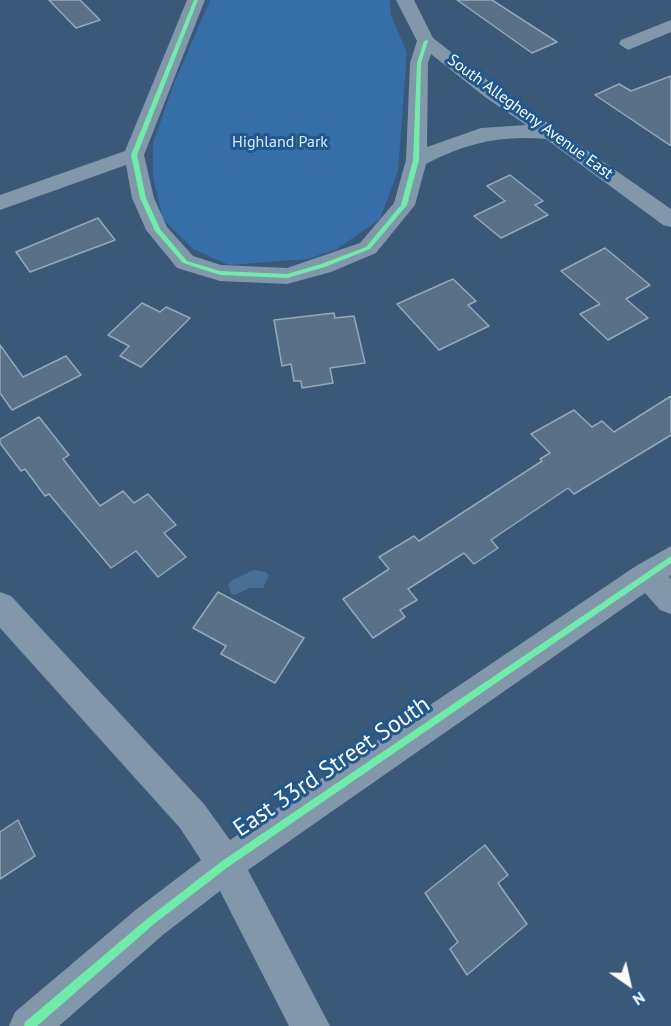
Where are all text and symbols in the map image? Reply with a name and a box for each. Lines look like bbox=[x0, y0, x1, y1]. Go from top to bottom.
street label: South Allegheny Avenue East bbox=[444, 51, 616, 183]
park label: Highland Park bbox=[232, 132, 328, 152]
street label: East 33rd Street South bbox=[228, 691, 436, 843]
north arrow bbox=[599, 954, 659, 1014]
text: N bbox=[629, 988, 649, 1010]

